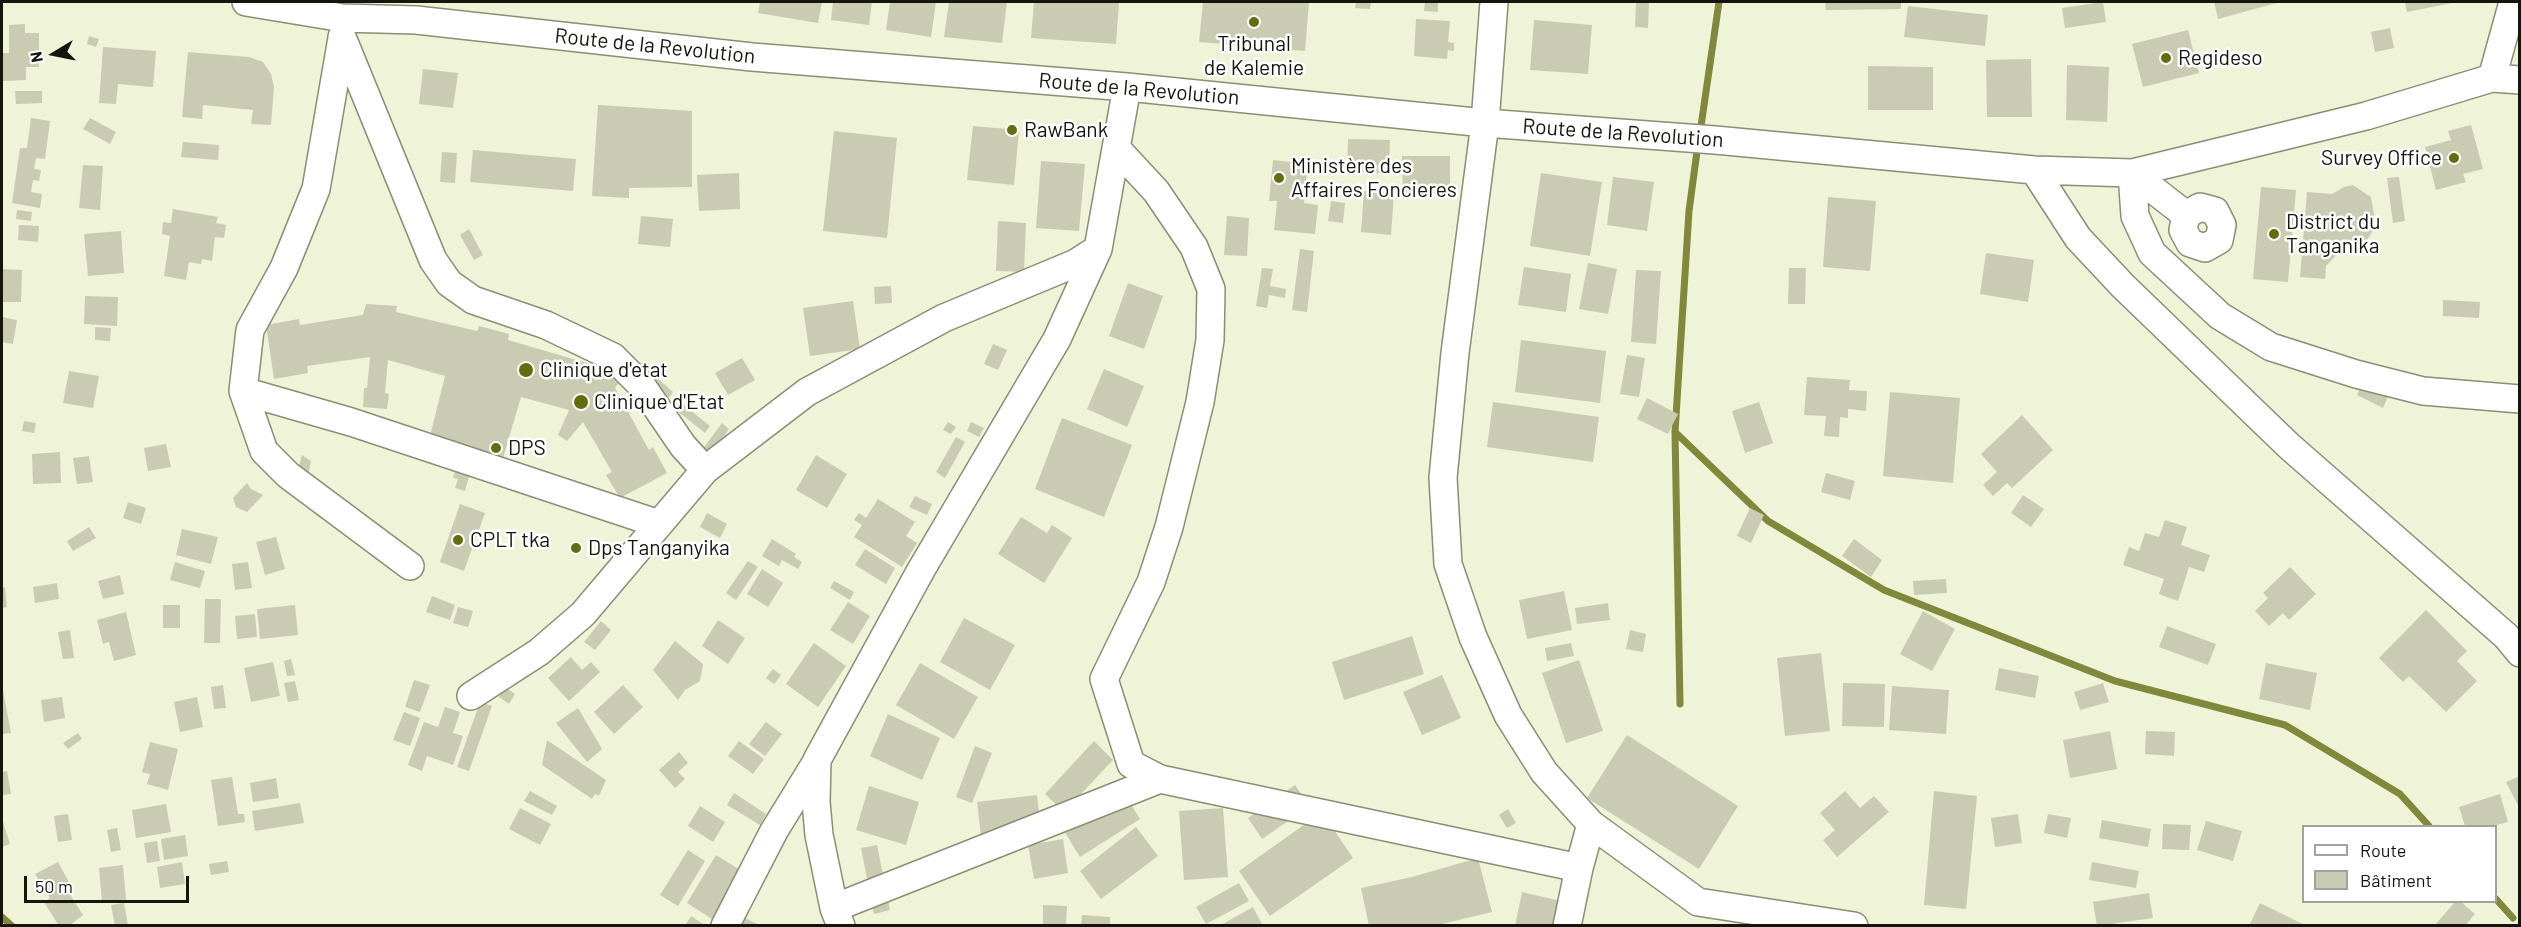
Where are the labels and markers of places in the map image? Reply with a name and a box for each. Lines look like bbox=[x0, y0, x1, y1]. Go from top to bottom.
marker: Tribunal de Kalemie bbox=[1247, 15, 1261, 29]
place label: Tribunal de Kalemie bbox=[1204, 31, 1304, 81]
place label: Regideso bbox=[2178, 45, 2263, 71]
marker: Regideso bbox=[2159, 51, 2173, 65]
place label: RawBank bbox=[1024, 117, 1108, 143]
marker: RawBank bbox=[1005, 123, 1019, 137]
place label: Survey Office bbox=[2321, 145, 2442, 171]
marker: Survey Office bbox=[2447, 151, 2461, 165]
place label: Ministère des Affaires Foncieres bbox=[1291, 153, 1457, 203]
marker: Ministère des Affaires Foncieres bbox=[1272, 171, 1286, 185]
place label: District du Tanganika bbox=[2286, 209, 2381, 259]
marker: District du Tanganika bbox=[2267, 227, 2281, 241]
place label: Clinique d'etat bbox=[540, 357, 668, 383]
marker: Clinique d'etat bbox=[517, 361, 535, 379]
place label: Clinique d'Etat bbox=[594, 389, 725, 415]
marker: Clinique d'Etat bbox=[572, 393, 590, 411]
place label: DPS bbox=[508, 435, 546, 461]
marker: DPS bbox=[489, 441, 503, 455]
place label: CPLT tka bbox=[470, 527, 550, 553]
marker: CPLT tka bbox=[451, 533, 465, 547]
place label: Dps Tanganyika bbox=[588, 535, 730, 561]
marker: Dps Tanganyika bbox=[569, 541, 583, 555]

